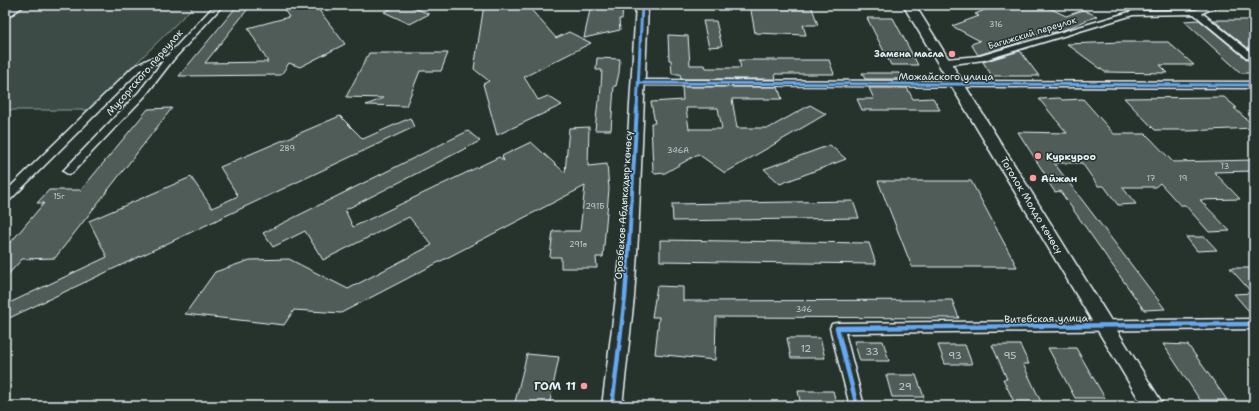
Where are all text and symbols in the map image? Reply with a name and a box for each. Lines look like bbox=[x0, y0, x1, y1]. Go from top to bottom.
street label: Багижский переулок bbox=[986, 14, 1078, 52]
house number: 316 bbox=[989, 19, 1003, 30]
street label: Мусоргского переулок bbox=[103, 26, 186, 118]
place label: Замена масла bbox=[874, 48, 945, 60]
marker: Замена масла bbox=[947, 49, 957, 59]
street label: Можайского улица bbox=[898, 70, 994, 83]
street label: Орозбеков Абдыкадыр көчөсү bbox=[612, 130, 635, 280]
house number: 289 bbox=[279, 143, 295, 154]
house number: 346А bbox=[667, 145, 689, 156]
place label: Куркуроо bbox=[1046, 150, 1097, 163]
marker: Куркуроо bbox=[1033, 151, 1043, 161]
street label: Тоголок Молдо көчөсү bbox=[997, 154, 1066, 256]
house number: 13 bbox=[1221, 161, 1229, 172]
place label: Айжан bbox=[1041, 172, 1077, 185]
marker: Айжан bbox=[1028, 173, 1038, 183]
house number: 17 bbox=[1147, 173, 1156, 184]
house number: 19 bbox=[1179, 173, 1187, 184]
house number: 15г bbox=[53, 191, 65, 202]
house number: 291Б bbox=[585, 201, 605, 212]
house number: 291в bbox=[569, 239, 587, 250]
house number: 346 bbox=[796, 304, 813, 315]
street label: Витебская улица bbox=[1004, 311, 1089, 326]
house number: 12 bbox=[801, 342, 811, 355]
house number: 33 bbox=[865, 345, 879, 358]
house number: 93 bbox=[948, 349, 962, 362]
house number: 95 bbox=[1004, 349, 1016, 362]
place label: ГОМ 11 bbox=[534, 378, 576, 394]
house number: 29 bbox=[898, 380, 912, 393]
marker: ГОМ 11 bbox=[579, 381, 589, 391]

